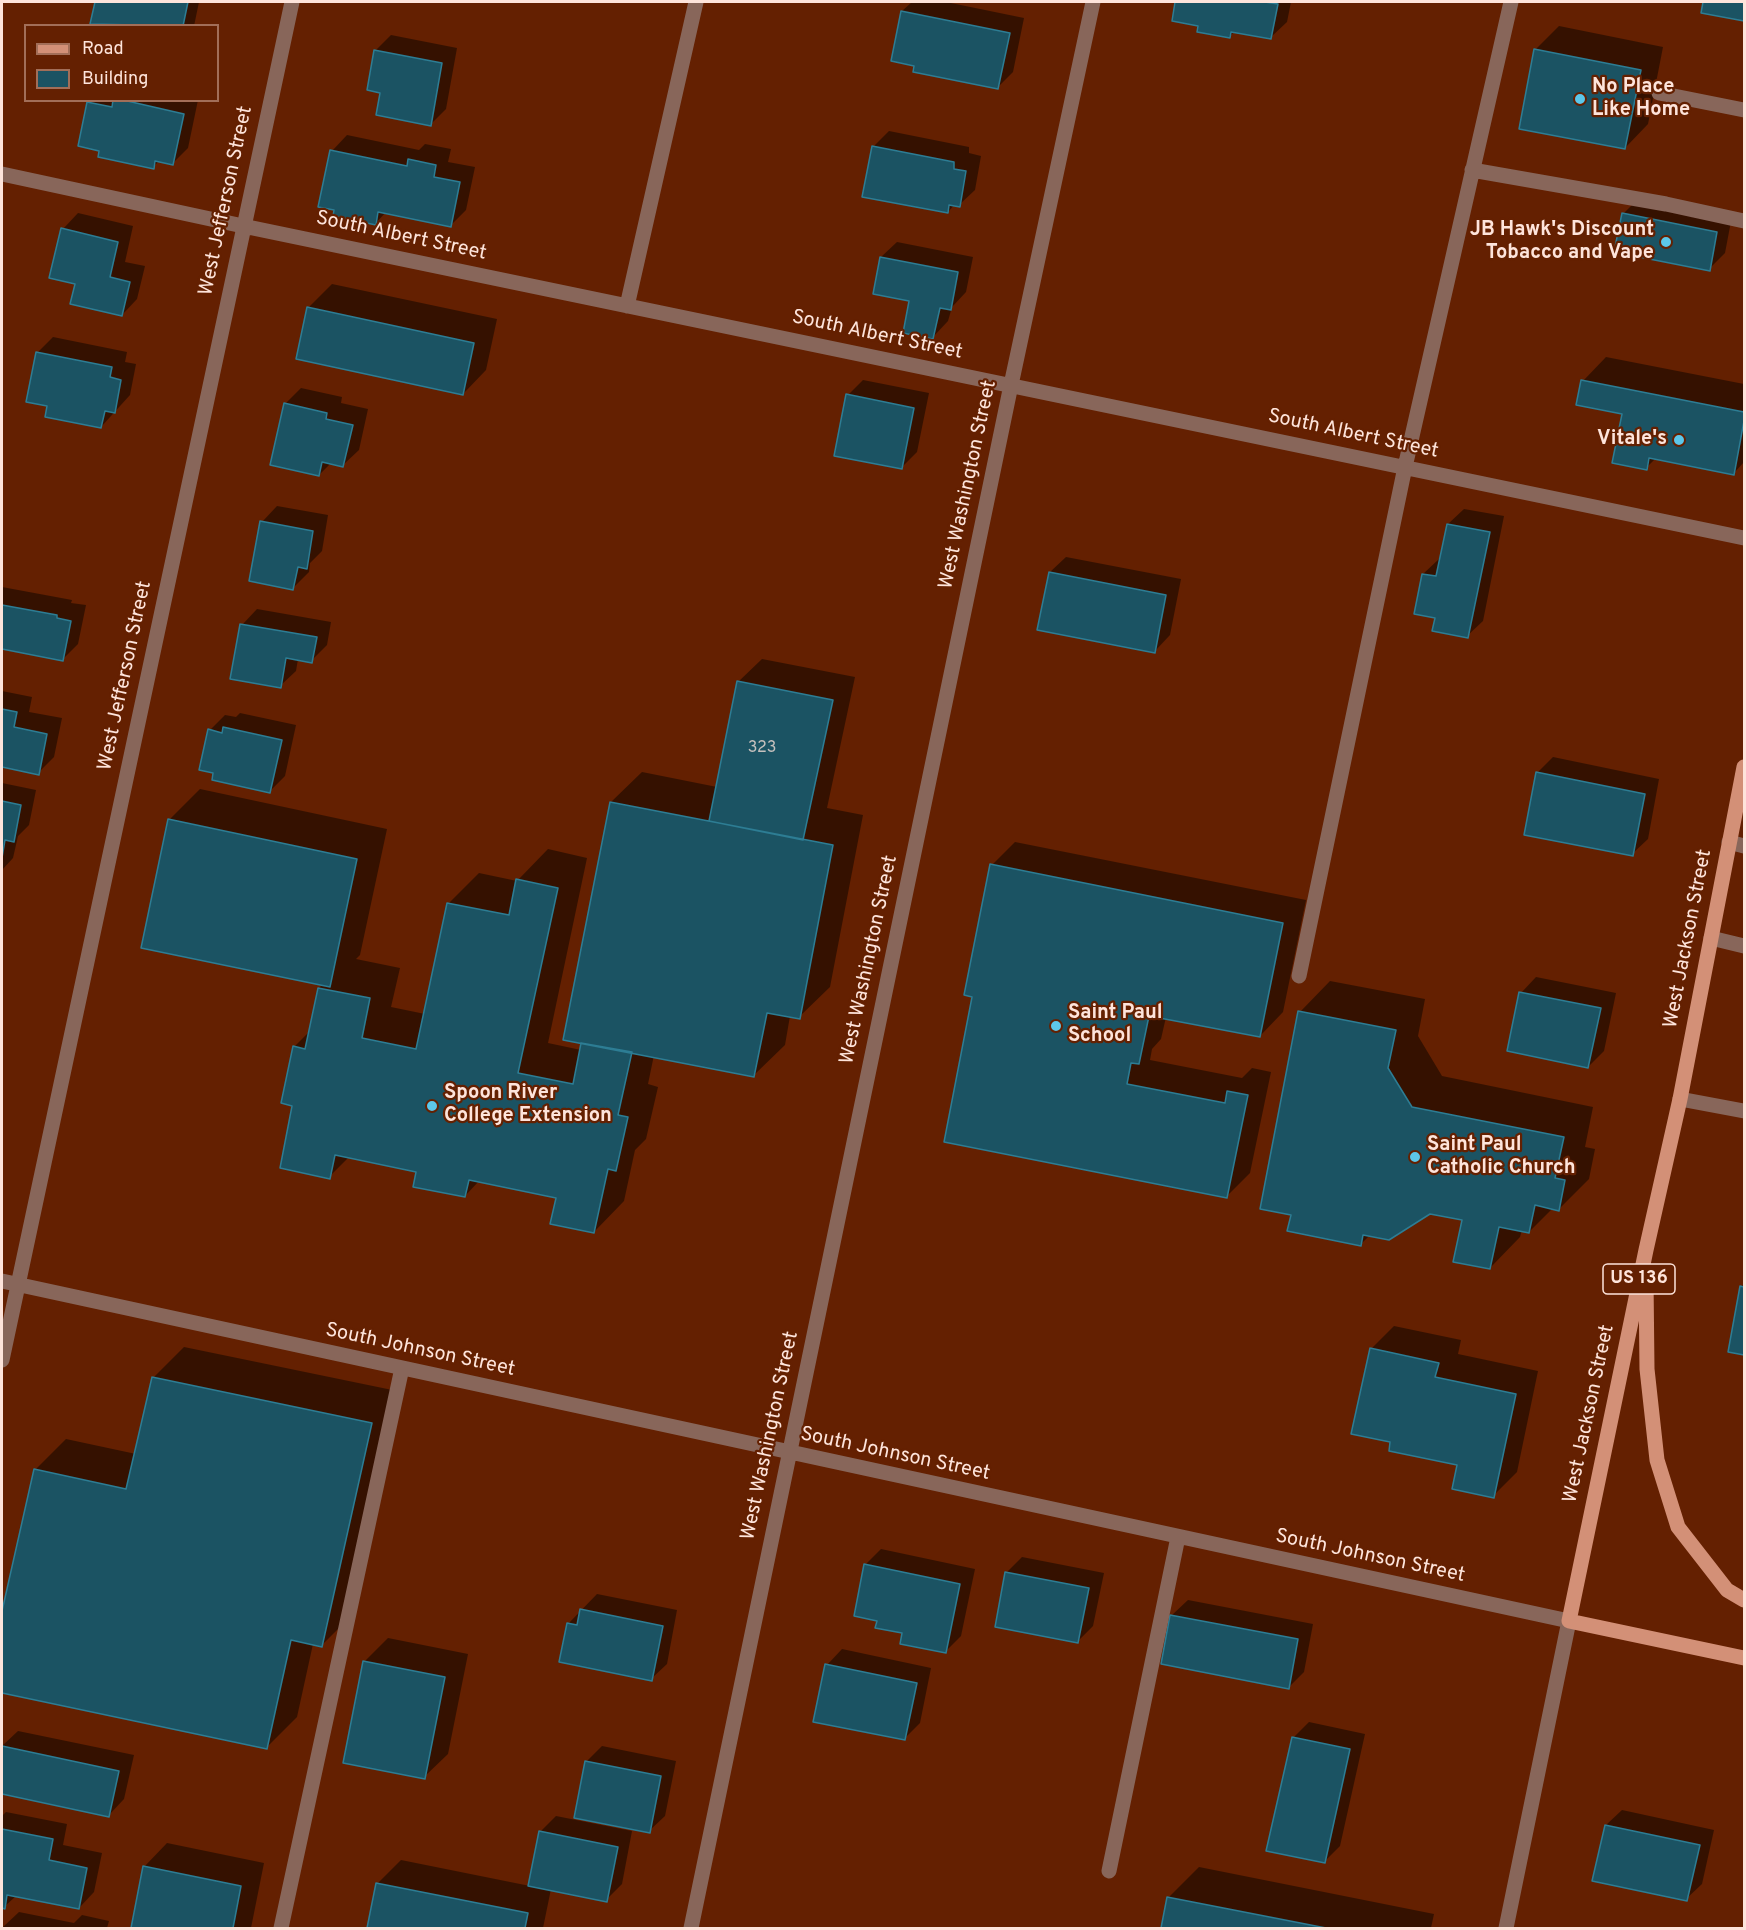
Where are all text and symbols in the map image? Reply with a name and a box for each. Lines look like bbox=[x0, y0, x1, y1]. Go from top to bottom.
legend bbox=[24, 24, 219, 102]
text: Road bbox=[82, 38, 124, 61]
text: Building bbox=[82, 68, 148, 91]
place label: No Place Like Home bbox=[1592, 76, 1690, 123]
marker: No Place Like Home bbox=[1573, 92, 1587, 106]
street label: West Jefferson Street bbox=[195, 104, 259, 298]
street label: South Albert Street bbox=[313, 207, 489, 267]
place label: JB Hawk's Discount Tobacco and Vape bbox=[1470, 219, 1654, 266]
marker: JB Hawk's Discount Tobacco and Vape bbox=[1659, 235, 1673, 249]
street label: South Albert Street bbox=[789, 306, 965, 366]
street label: West Washington Street bbox=[935, 378, 1003, 592]
street label: South Albert Street bbox=[1265, 405, 1441, 465]
place label: Vitale's bbox=[1597, 428, 1667, 452]
marker: Vitale's bbox=[1672, 433, 1686, 447]
street label: West Jefferson Street bbox=[94, 579, 158, 773]
house number: 323 bbox=[748, 739, 776, 759]
street label: West Jackson Street bbox=[1660, 848, 1718, 1030]
street label: West Washington Street bbox=[836, 853, 904, 1067]
place label: Saint Paul School bbox=[1068, 1002, 1163, 1049]
marker: Saint Paul School bbox=[1049, 1019, 1063, 1033]
place label: Spoon River College Extension bbox=[444, 1082, 612, 1129]
marker: Spoon River College Extension bbox=[425, 1099, 439, 1113]
place label: Saint Paul Catholic Church bbox=[1427, 1134, 1576, 1181]
marker: Saint Paul Catholic Church bbox=[1408, 1150, 1422, 1164]
road number: US 136 bbox=[1603, 1264, 1675, 1294]
street label: South Johnson Street bbox=[323, 1319, 517, 1383]
street label: West Jackson Street bbox=[1559, 1323, 1621, 1505]
street label: West Washington Street bbox=[737, 1329, 805, 1543]
street label: South Johnson Street bbox=[798, 1423, 992, 1487]
street label: South Johnson Street bbox=[1273, 1525, 1467, 1589]

